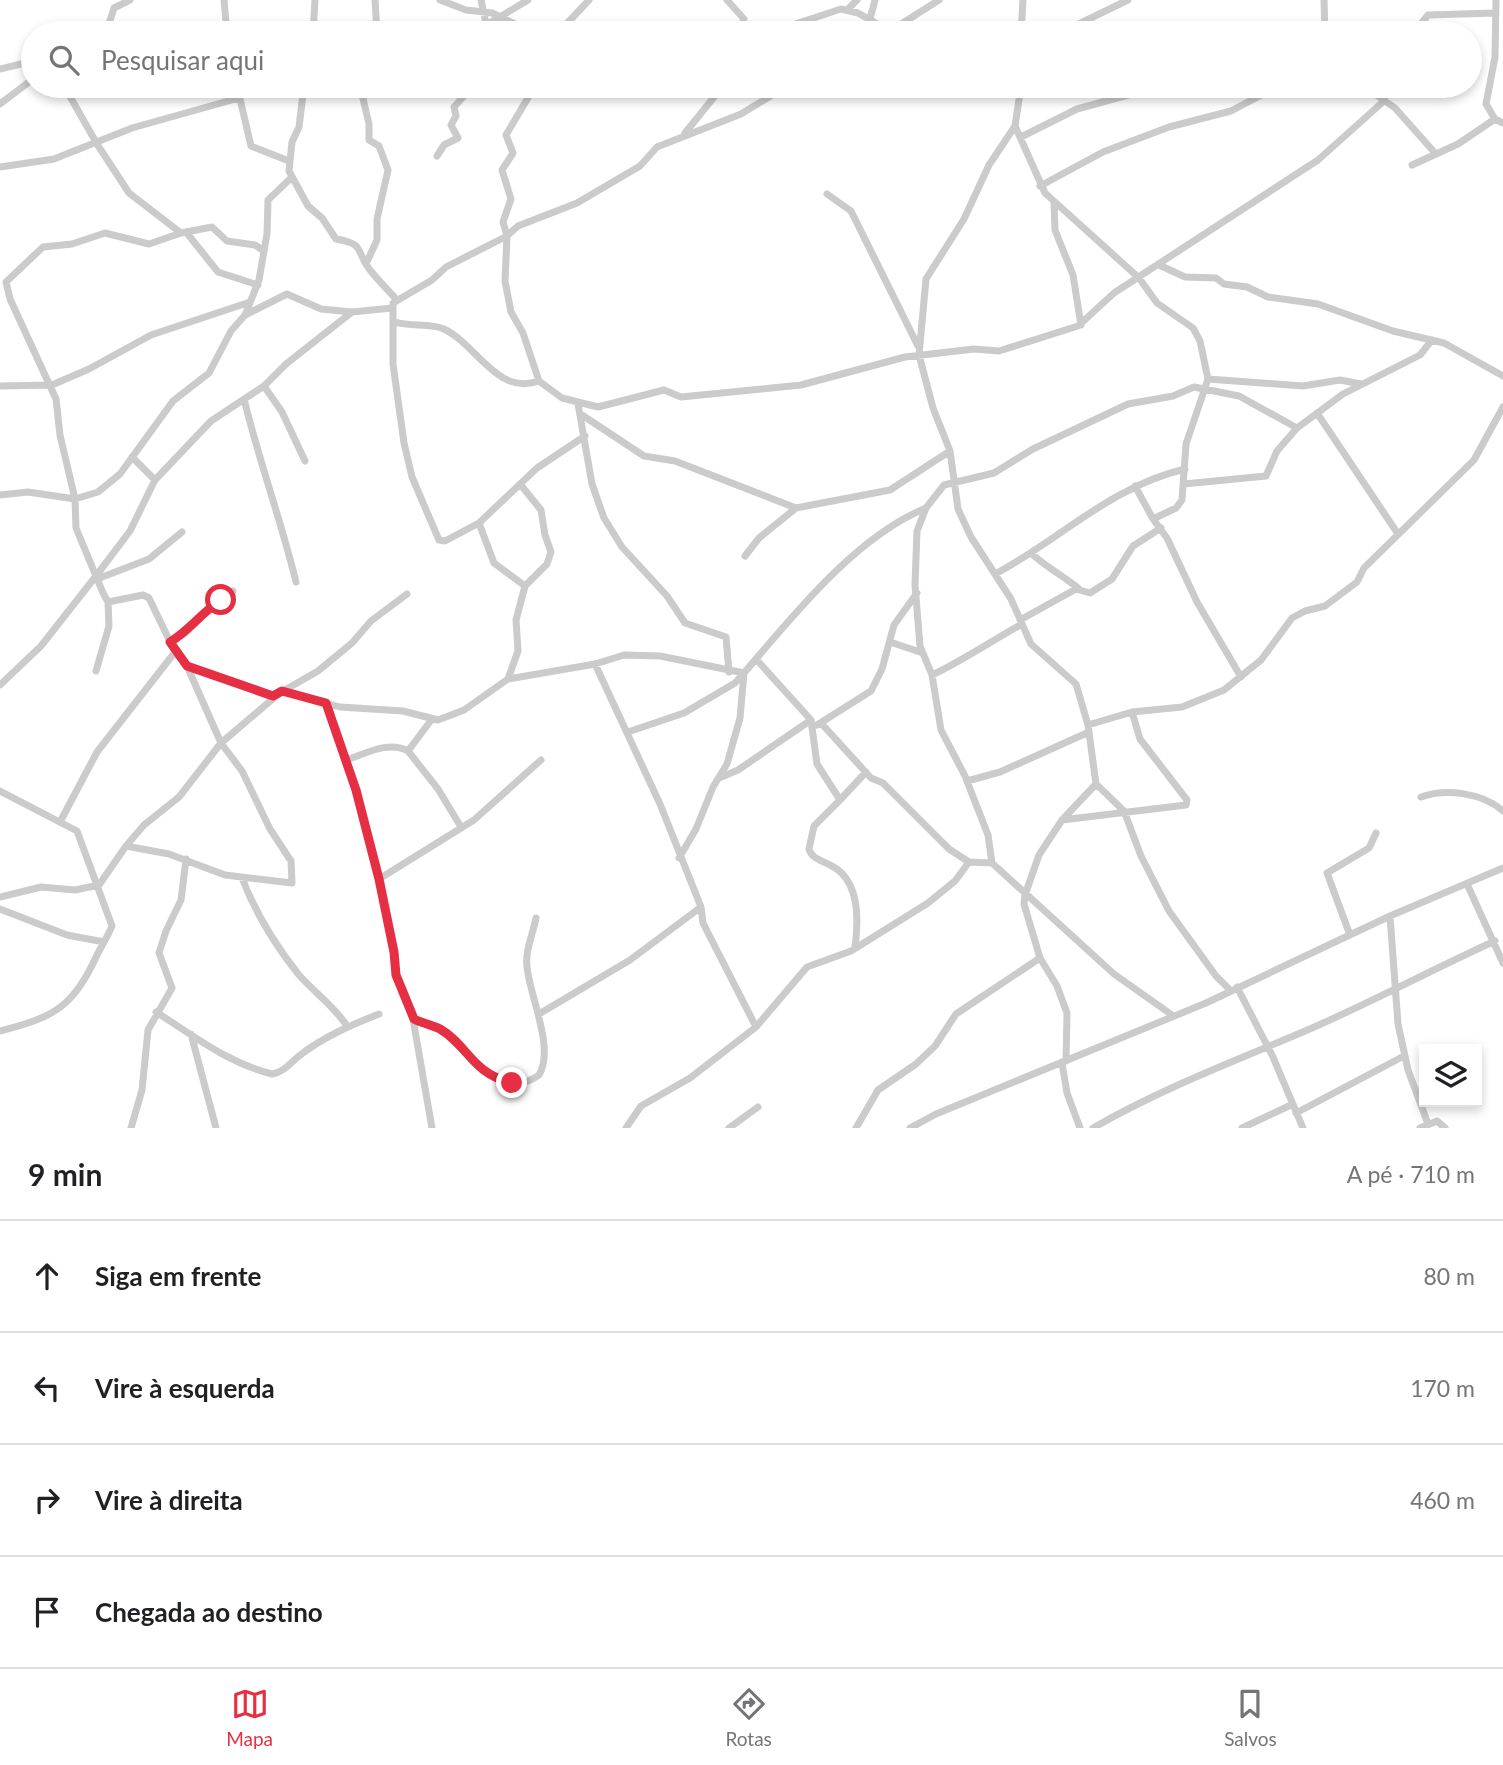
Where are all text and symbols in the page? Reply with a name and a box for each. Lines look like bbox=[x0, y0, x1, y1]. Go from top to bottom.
search box bbox=[21, 21, 1482, 98]
icon: search bbox=[45, 41, 83, 79]
text: Pesquisar aqui bbox=[101, 44, 264, 76]
route start bbox=[205, 584, 236, 615]
map controls bbox=[1419, 1044, 1482, 1107]
button: layers bbox=[1419, 1044, 1482, 1107]
route end bbox=[496, 1067, 527, 1098]
text: 9 min bbox=[28, 1156, 102, 1192]
text: A pé · 710 m bbox=[1347, 1160, 1475, 1188]
icon: ahead bbox=[28, 1257, 66, 1295]
text: Siga em frente bbox=[95, 1260, 262, 1292]
text: 80 m bbox=[1424, 1262, 1475, 1290]
icon: left bbox=[28, 1369, 66, 1407]
text: Vire à esquerda bbox=[95, 1372, 275, 1404]
text: 170 m bbox=[1410, 1374, 1475, 1402]
icon: right bbox=[28, 1481, 66, 1519]
text: Vire à direita bbox=[95, 1484, 243, 1516]
text: 460 m bbox=[1410, 1486, 1475, 1514]
icon: arrive bbox=[28, 1593, 66, 1631]
text: Chegada ao destino bbox=[95, 1596, 323, 1628]
tab: Mapa bbox=[226, 1685, 273, 1750]
tab: Rotas bbox=[725, 1685, 772, 1750]
tab: Salvos bbox=[1224, 1685, 1277, 1750]

